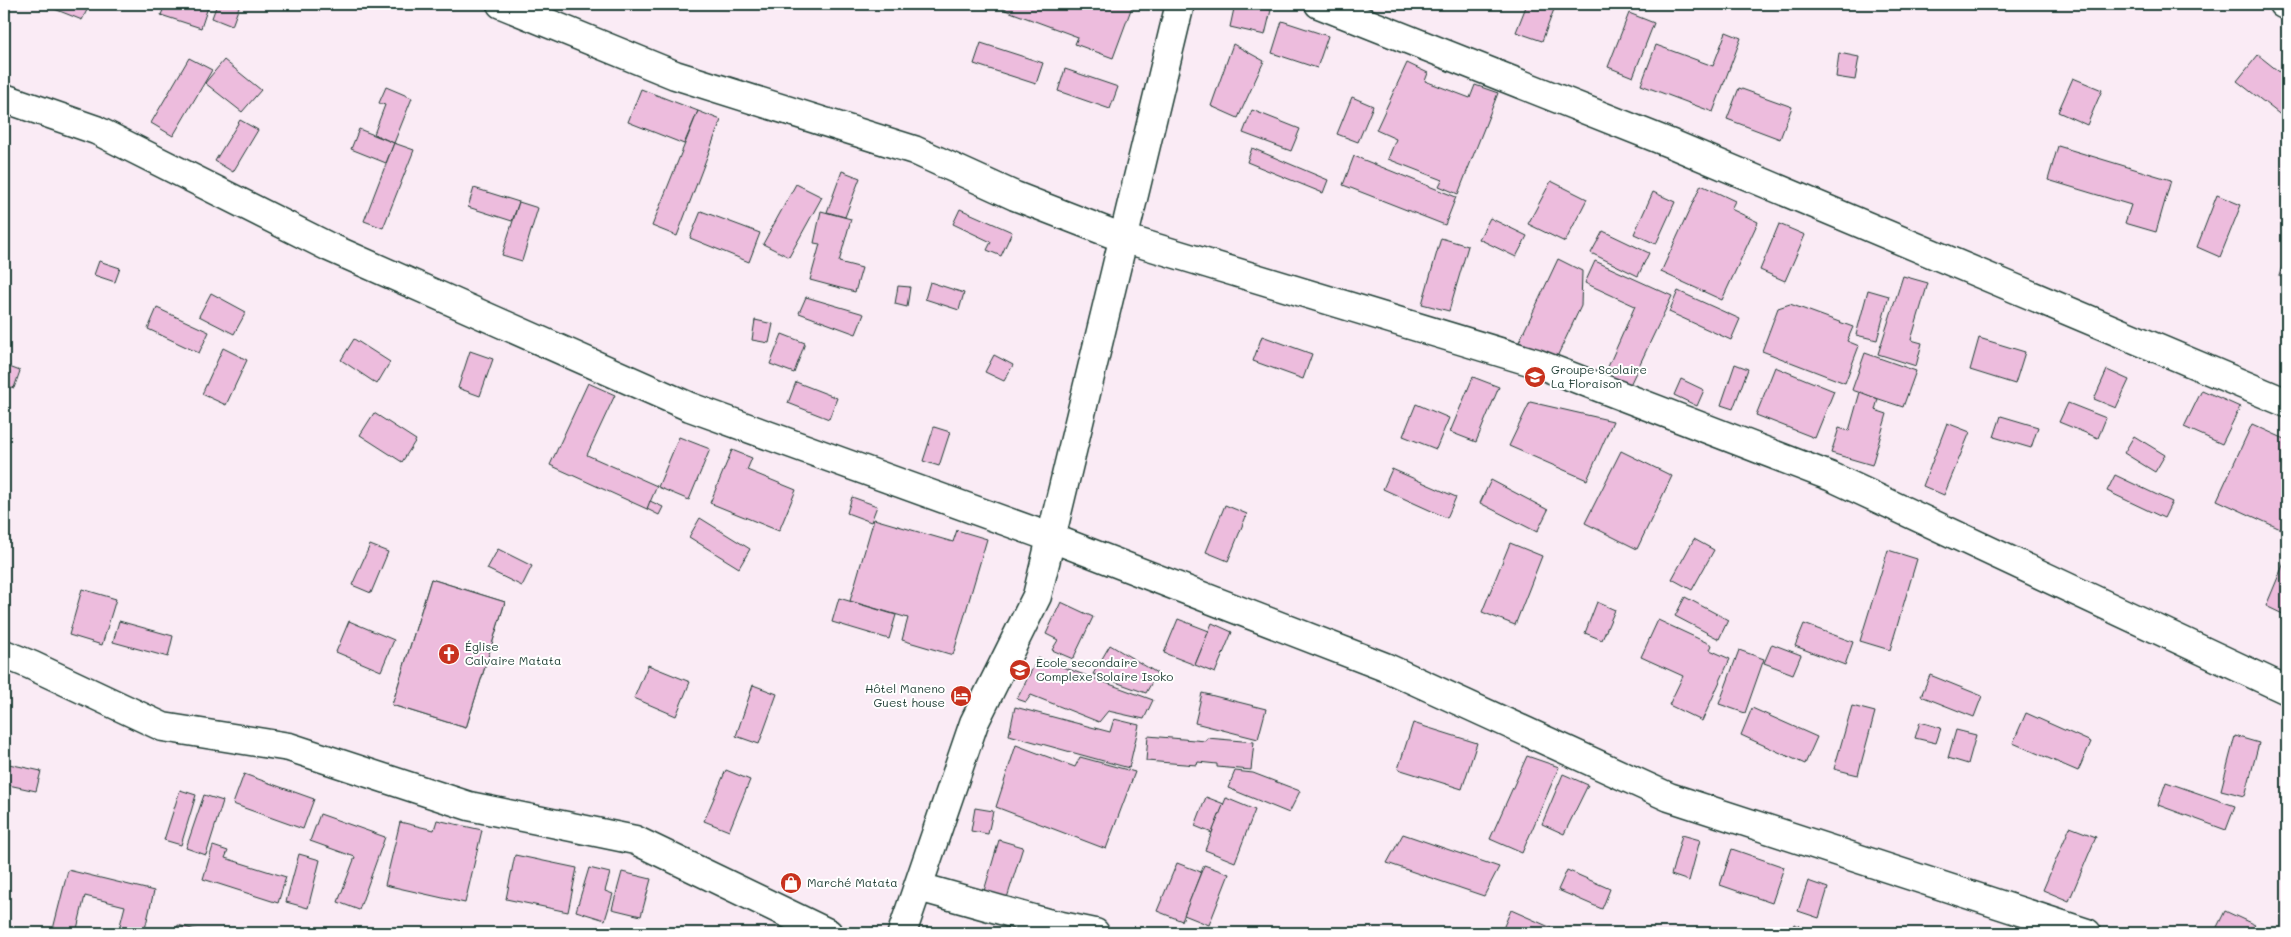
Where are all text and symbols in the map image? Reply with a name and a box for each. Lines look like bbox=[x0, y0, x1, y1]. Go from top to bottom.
place label: Groupe Scolaire La Floraison bbox=[1551, 361, 1647, 391]
school or university icon: Groupe Scolaire La Floraison bbox=[1523, 365, 1547, 389]
place label: Église Calvaire Matata bbox=[465, 638, 561, 668]
church icon: Église Calvaire Matata bbox=[437, 642, 461, 666]
place label: Ecole secondaire Complexe Solaire Isoko bbox=[1036, 654, 1174, 684]
school or university icon: Ecole secondaire Complexe Solaire Isoko bbox=[1008, 658, 1032, 682]
place label: Hôtel Maneno Guest house bbox=[865, 680, 945, 710]
hotel icon: Hôtel Maneno Guest house bbox=[949, 684, 973, 708]
shop icon: Marché Matata bbox=[779, 871, 803, 895]
place label: Marché Matata bbox=[807, 874, 898, 890]

